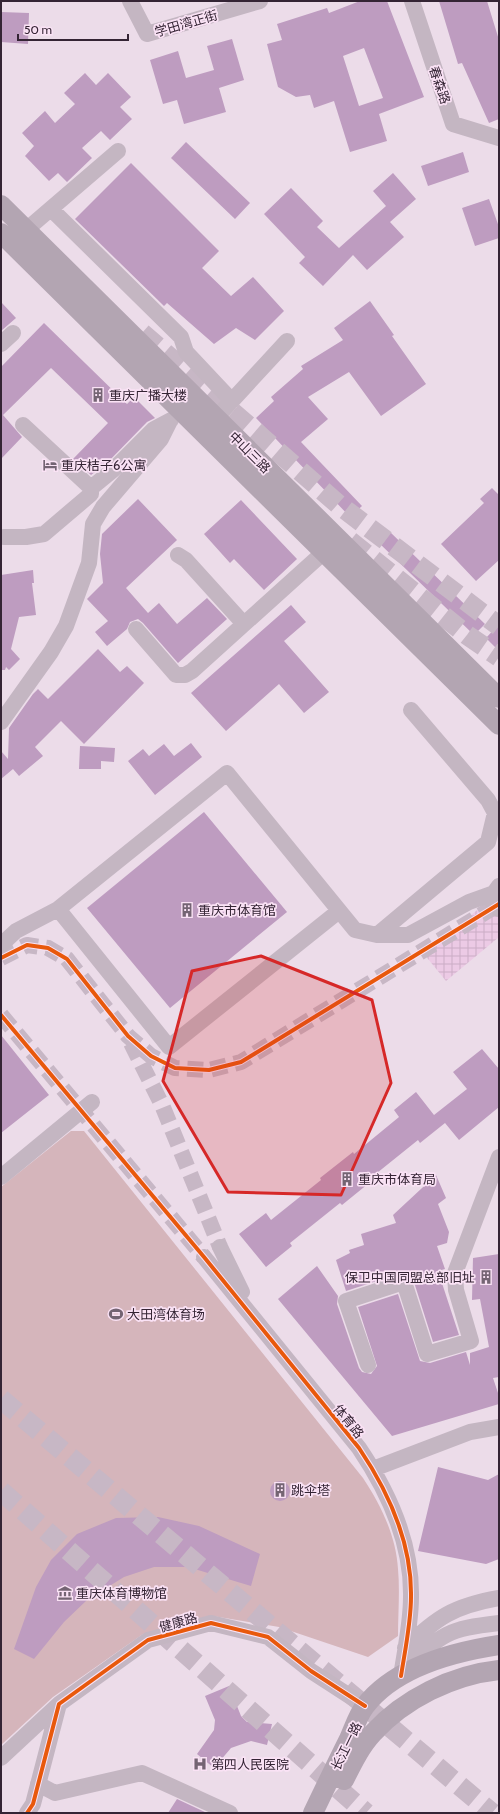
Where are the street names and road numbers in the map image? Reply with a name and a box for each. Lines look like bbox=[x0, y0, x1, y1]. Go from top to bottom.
street label: 学田湾正街 bbox=[153, 6, 219, 40]
street label: 春森路 bbox=[426, 64, 454, 106]
street label: 中山三路 bbox=[226, 428, 274, 476]
street label: 体育路 bbox=[331, 1401, 367, 1441]
street label: 健康路 bbox=[157, 1609, 199, 1635]
street label: 长江一路 bbox=[327, 1719, 365, 1773]

